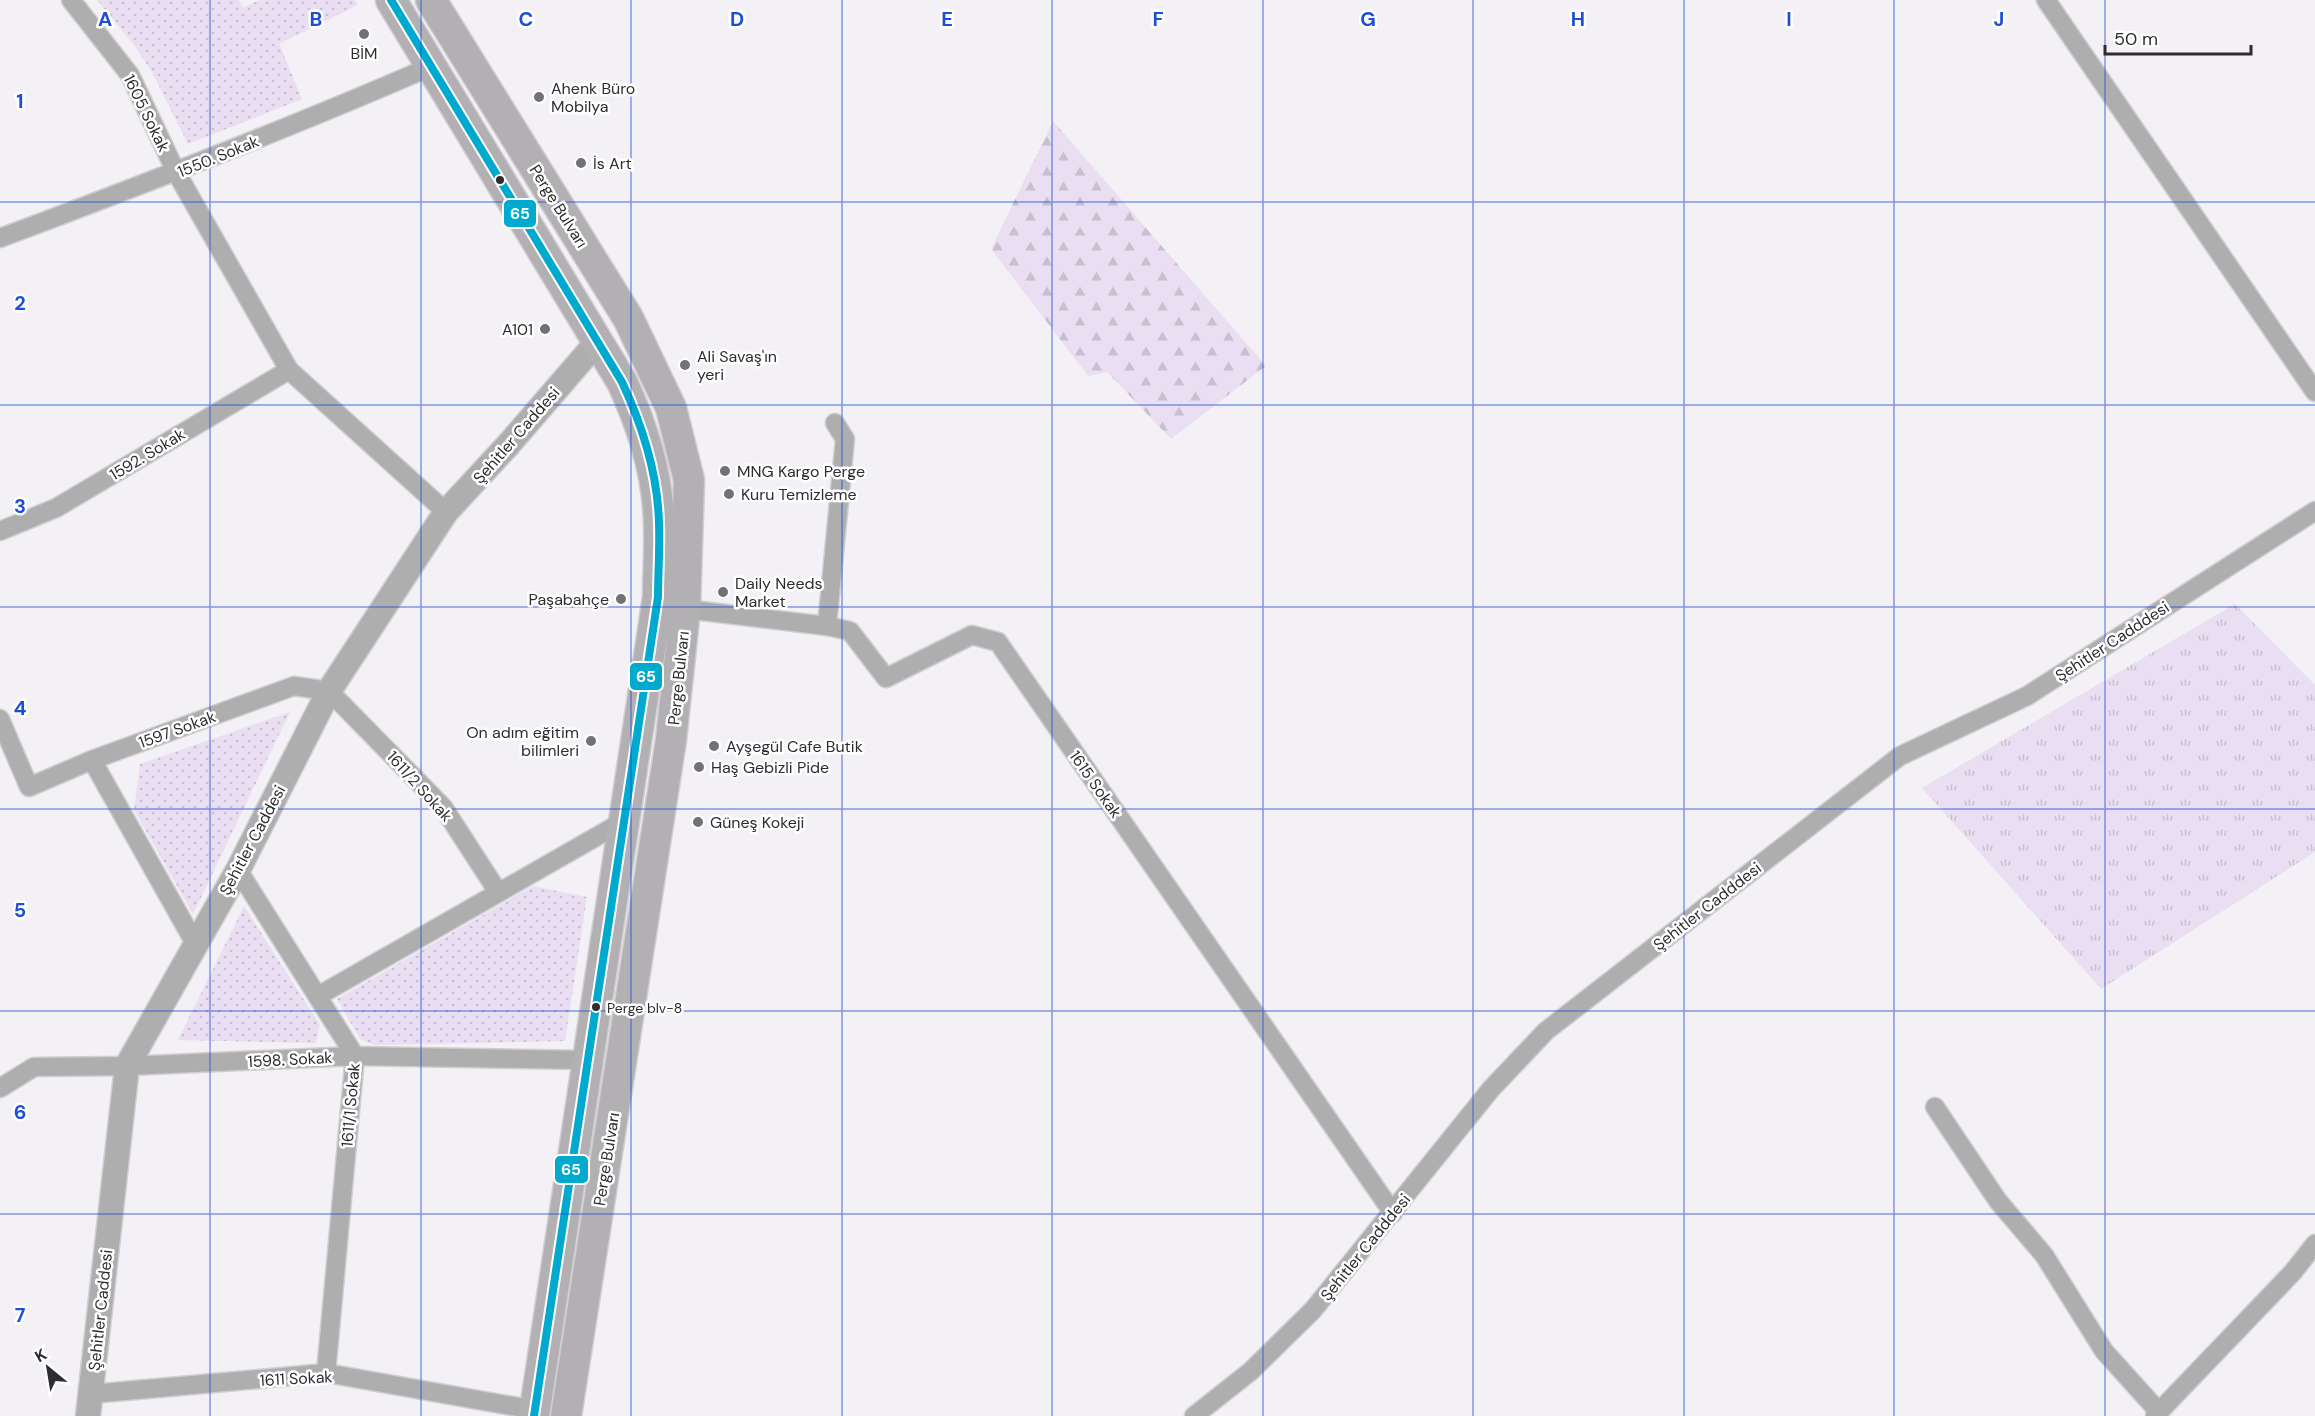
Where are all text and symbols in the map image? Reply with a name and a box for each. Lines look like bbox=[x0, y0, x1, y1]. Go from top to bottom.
text: A bbox=[98, 6, 112, 32]
text: B bbox=[310, 6, 322, 32]
text: C bbox=[519, 6, 533, 32]
text: D bbox=[730, 6, 744, 32]
text: E bbox=[941, 6, 953, 32]
text: F bbox=[1152, 6, 1164, 32]
text: G bbox=[1360, 6, 1376, 32]
text: H bbox=[1571, 6, 1585, 32]
text: I bbox=[1786, 6, 1792, 32]
text: J bbox=[1994, 6, 2004, 32]
scale bar bbox=[2105, 18, 2250, 56]
marker: BİM bbox=[357, 27, 371, 41]
text: 50 m bbox=[2114, 27, 2158, 51]
place label: BİM bbox=[351, 43, 377, 64]
street label: 1605 Sokak bbox=[119, 71, 174, 155]
place label: Ahenk Büro Mobilya bbox=[551, 78, 635, 117]
text: 1 bbox=[16, 88, 24, 114]
marker: Ahenk Büro Mobilya bbox=[532, 90, 546, 104]
street label: 1550. Sokak bbox=[174, 131, 262, 182]
place label: İs Art bbox=[593, 153, 632, 174]
marker: İs Art bbox=[574, 156, 588, 170]
street label: Perge Bulvarı bbox=[525, 161, 592, 252]
unlabelled marker bbox=[494, 174, 506, 186]
line badge: 65 bbox=[503, 199, 537, 228]
text: 65 bbox=[510, 203, 530, 224]
text: 2 bbox=[14, 290, 26, 316]
place label: A101 bbox=[502, 319, 533, 340]
marker: A101 bbox=[538, 322, 552, 336]
place label: Ali Savaş'ın yeri bbox=[697, 346, 777, 385]
marker: Ali Savaş'ın yeri bbox=[678, 358, 692, 372]
street label: Şehitler Caddesi bbox=[469, 383, 564, 488]
street label: 1592. Sokak bbox=[106, 424, 189, 485]
place label: MNG Kargo Perge bbox=[737, 461, 865, 482]
marker: MNG Kargo Perge bbox=[718, 464, 732, 478]
place label: Kuru Temizleme bbox=[741, 484, 857, 505]
marker: Kuru Temizleme bbox=[722, 487, 736, 501]
text: 3 bbox=[14, 493, 26, 519]
place label: Daily Needs Market bbox=[735, 573, 823, 612]
marker: Daily Needs Market bbox=[716, 585, 730, 599]
place label: Paşabahçe bbox=[528, 589, 609, 610]
marker: Paşabahçe bbox=[614, 592, 628, 606]
street label: Şehitler Cadddesi bbox=[2051, 597, 2173, 686]
street label: Perge Bulvarı bbox=[663, 630, 694, 726]
line badge: 65 bbox=[629, 662, 663, 691]
text: 65 bbox=[636, 666, 656, 687]
text: 4 bbox=[14, 695, 27, 721]
street label: 1597 Sokak bbox=[136, 706, 218, 753]
place label: On adım eğitim bilimleri bbox=[466, 722, 579, 761]
marker: On adım eğitim bilimleri bbox=[584, 734, 598, 748]
place label: Ayşegül Cafe Butik bbox=[726, 736, 863, 757]
marker: Ayşegül Cafe Butik bbox=[707, 739, 721, 753]
street label: 1611/2 Sokak bbox=[382, 746, 457, 826]
street label: 1615 Sokak bbox=[1065, 746, 1126, 822]
place label: Haş Gebizli Pide bbox=[711, 757, 829, 778]
marker: Haş Gebizli Pide bbox=[692, 760, 706, 774]
street label: Şehitler Caddesi bbox=[215, 782, 290, 899]
place label: Güneş Kokeji bbox=[710, 812, 804, 833]
marker: Güneş Kokeji bbox=[691, 815, 705, 829]
street label: Şehitler Cadddesi bbox=[1649, 858, 1766, 955]
text: 5 bbox=[14, 897, 26, 923]
place label: Perge blv-8 bbox=[607, 999, 682, 1017]
marker: Perge blv-8 bbox=[590, 1001, 602, 1013]
street label: 1598. Sokak bbox=[247, 1047, 333, 1072]
street label: 1611/1 Sokak bbox=[336, 1062, 365, 1148]
text: 6 bbox=[14, 1099, 26, 1125]
street label: Perge Bulvarı bbox=[589, 1111, 624, 1207]
line badge: 65 bbox=[554, 1155, 589, 1184]
text: 65 bbox=[561, 1159, 581, 1180]
street label: Şehitler Cadddesi bbox=[1316, 1190, 1415, 1305]
street label: Şehitler Caddesi bbox=[84, 1248, 117, 1372]
text: 7 bbox=[15, 1302, 26, 1328]
north arrow bbox=[18, 1338, 78, 1398]
text: K bbox=[31, 1343, 51, 1367]
street label: 1611 Sokak bbox=[259, 1366, 333, 1391]

